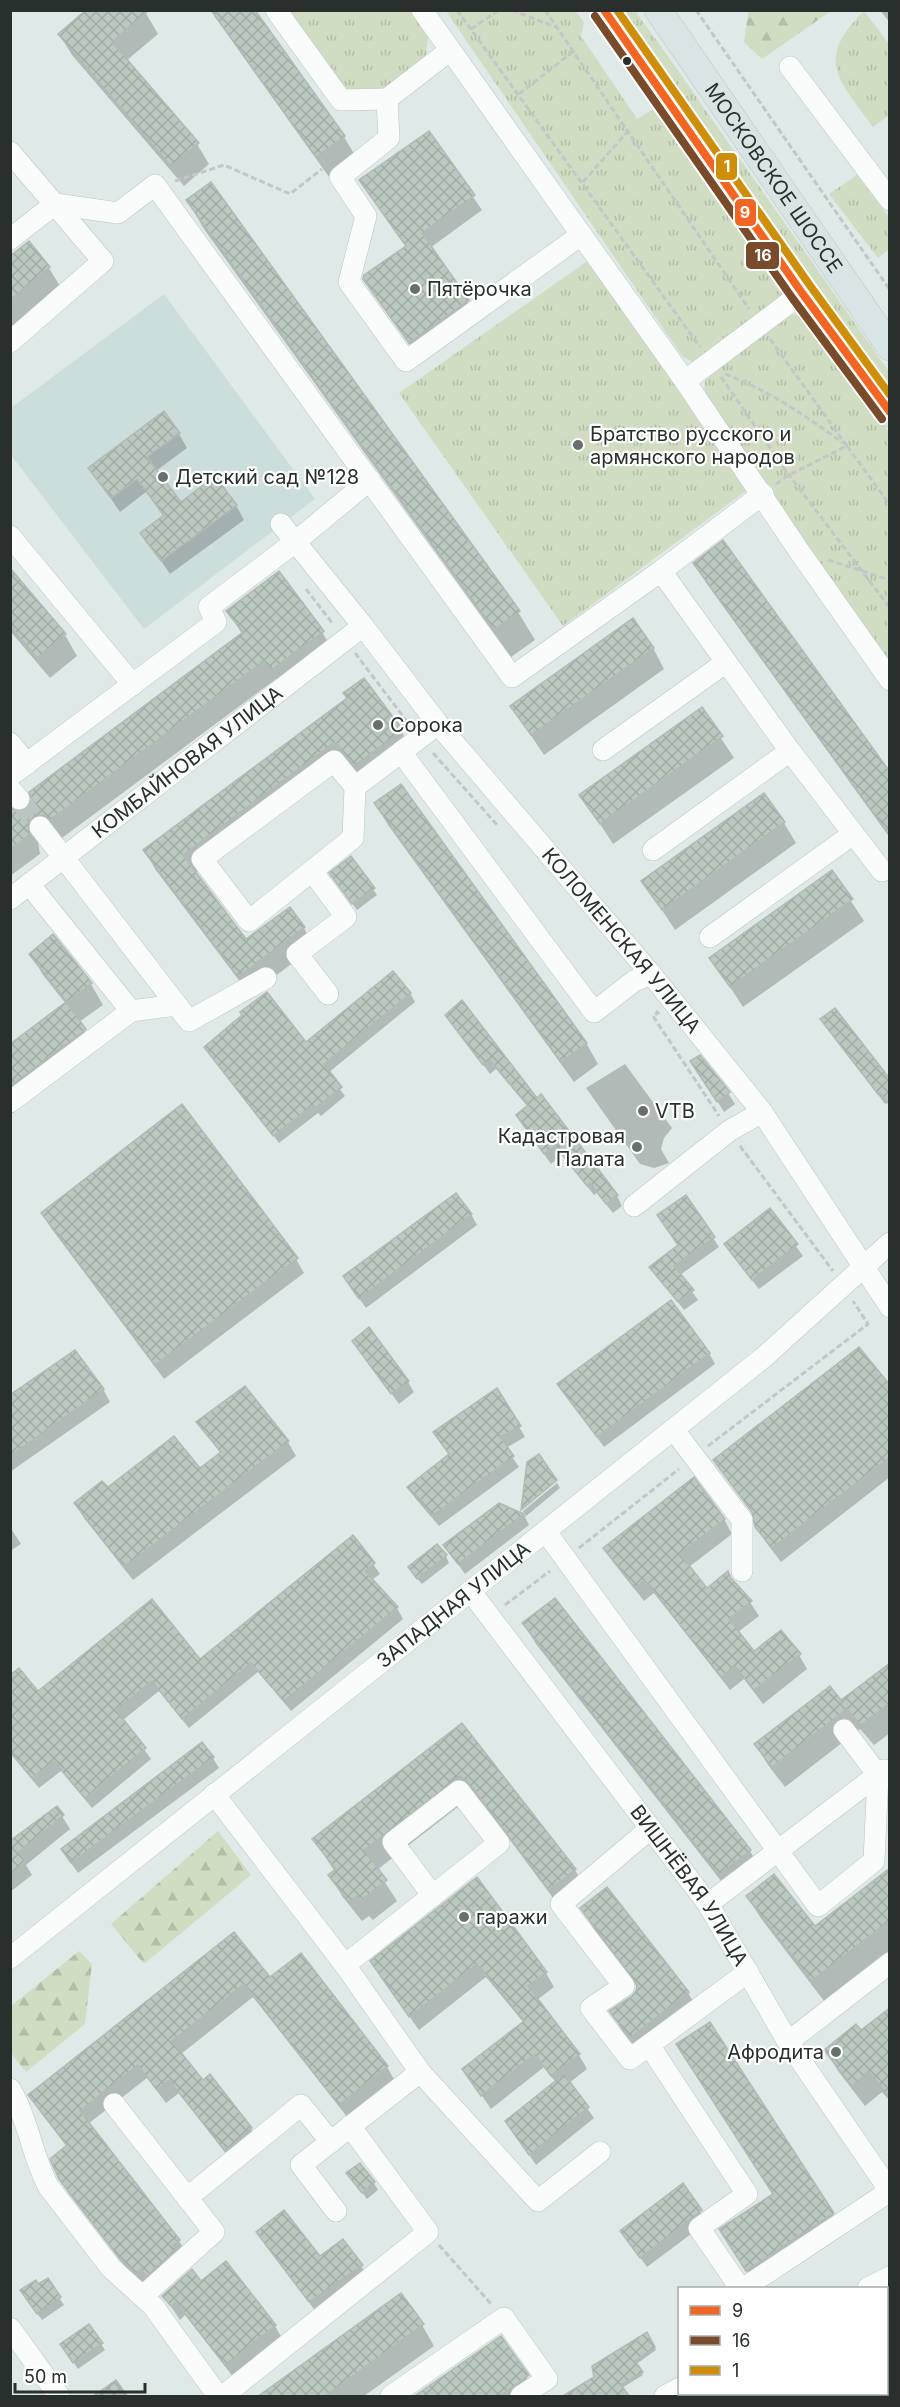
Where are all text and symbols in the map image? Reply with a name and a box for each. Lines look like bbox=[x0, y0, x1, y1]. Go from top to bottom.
unlabelled marker bbox=[621, 55, 633, 67]
street label: МОСКОВСКОЕ ШОССЕ bbox=[700, 78, 847, 278]
line badge: 1 bbox=[715, 152, 738, 181]
text: 1 bbox=[724, 156, 730, 176]
line badge: 9 bbox=[734, 198, 757, 227]
text: 9 bbox=[740, 202, 750, 222]
line badge: 16 bbox=[745, 241, 780, 270]
text: 16 bbox=[754, 245, 772, 265]
place label: Пятёрочка bbox=[427, 277, 532, 301]
marker: Пятёрочка bbox=[408, 282, 422, 296]
place label: Братство русского и армянского народов bbox=[590, 422, 795, 469]
marker: Братство русского и армянского народов bbox=[571, 438, 585, 452]
place label: Детский сад №128 bbox=[175, 465, 359, 489]
marker: Детский сад №128 bbox=[156, 470, 170, 484]
street label: КОМБАЙНОВАЯ УЛИЦА bbox=[87, 681, 287, 843]
place label: Сорока bbox=[390, 713, 463, 737]
marker: Сорока bbox=[371, 718, 385, 732]
street label: КОЛОМЕНСКАЯ УЛИЦА bbox=[537, 843, 706, 1038]
place label: VTB bbox=[655, 1099, 695, 1123]
marker: VTB bbox=[636, 1104, 650, 1118]
place label: Кадастровая Палата bbox=[498, 1124, 625, 1171]
marker: Кадастровая Палата bbox=[630, 1140, 644, 1154]
street label: ЗАПАДНАЯ УЛИЦА bbox=[372, 1536, 535, 1673]
street label: ВИШНЁВАЯ УЛИЦА bbox=[625, 1800, 753, 1970]
place label: гаражи bbox=[476, 1905, 548, 1929]
marker: гаражи bbox=[457, 1910, 471, 1924]
place label: Афродита bbox=[727, 2040, 824, 2064]
marker: Афродита bbox=[829, 2045, 843, 2059]
legend bbox=[678, 2287, 888, 2395]
text: 9 bbox=[732, 2300, 743, 2321]
text: 16 bbox=[732, 2330, 750, 2351]
scale bar bbox=[15, 2356, 146, 2394]
text: 1 bbox=[732, 2360, 739, 2381]
text: 50 m bbox=[24, 2366, 67, 2387]

